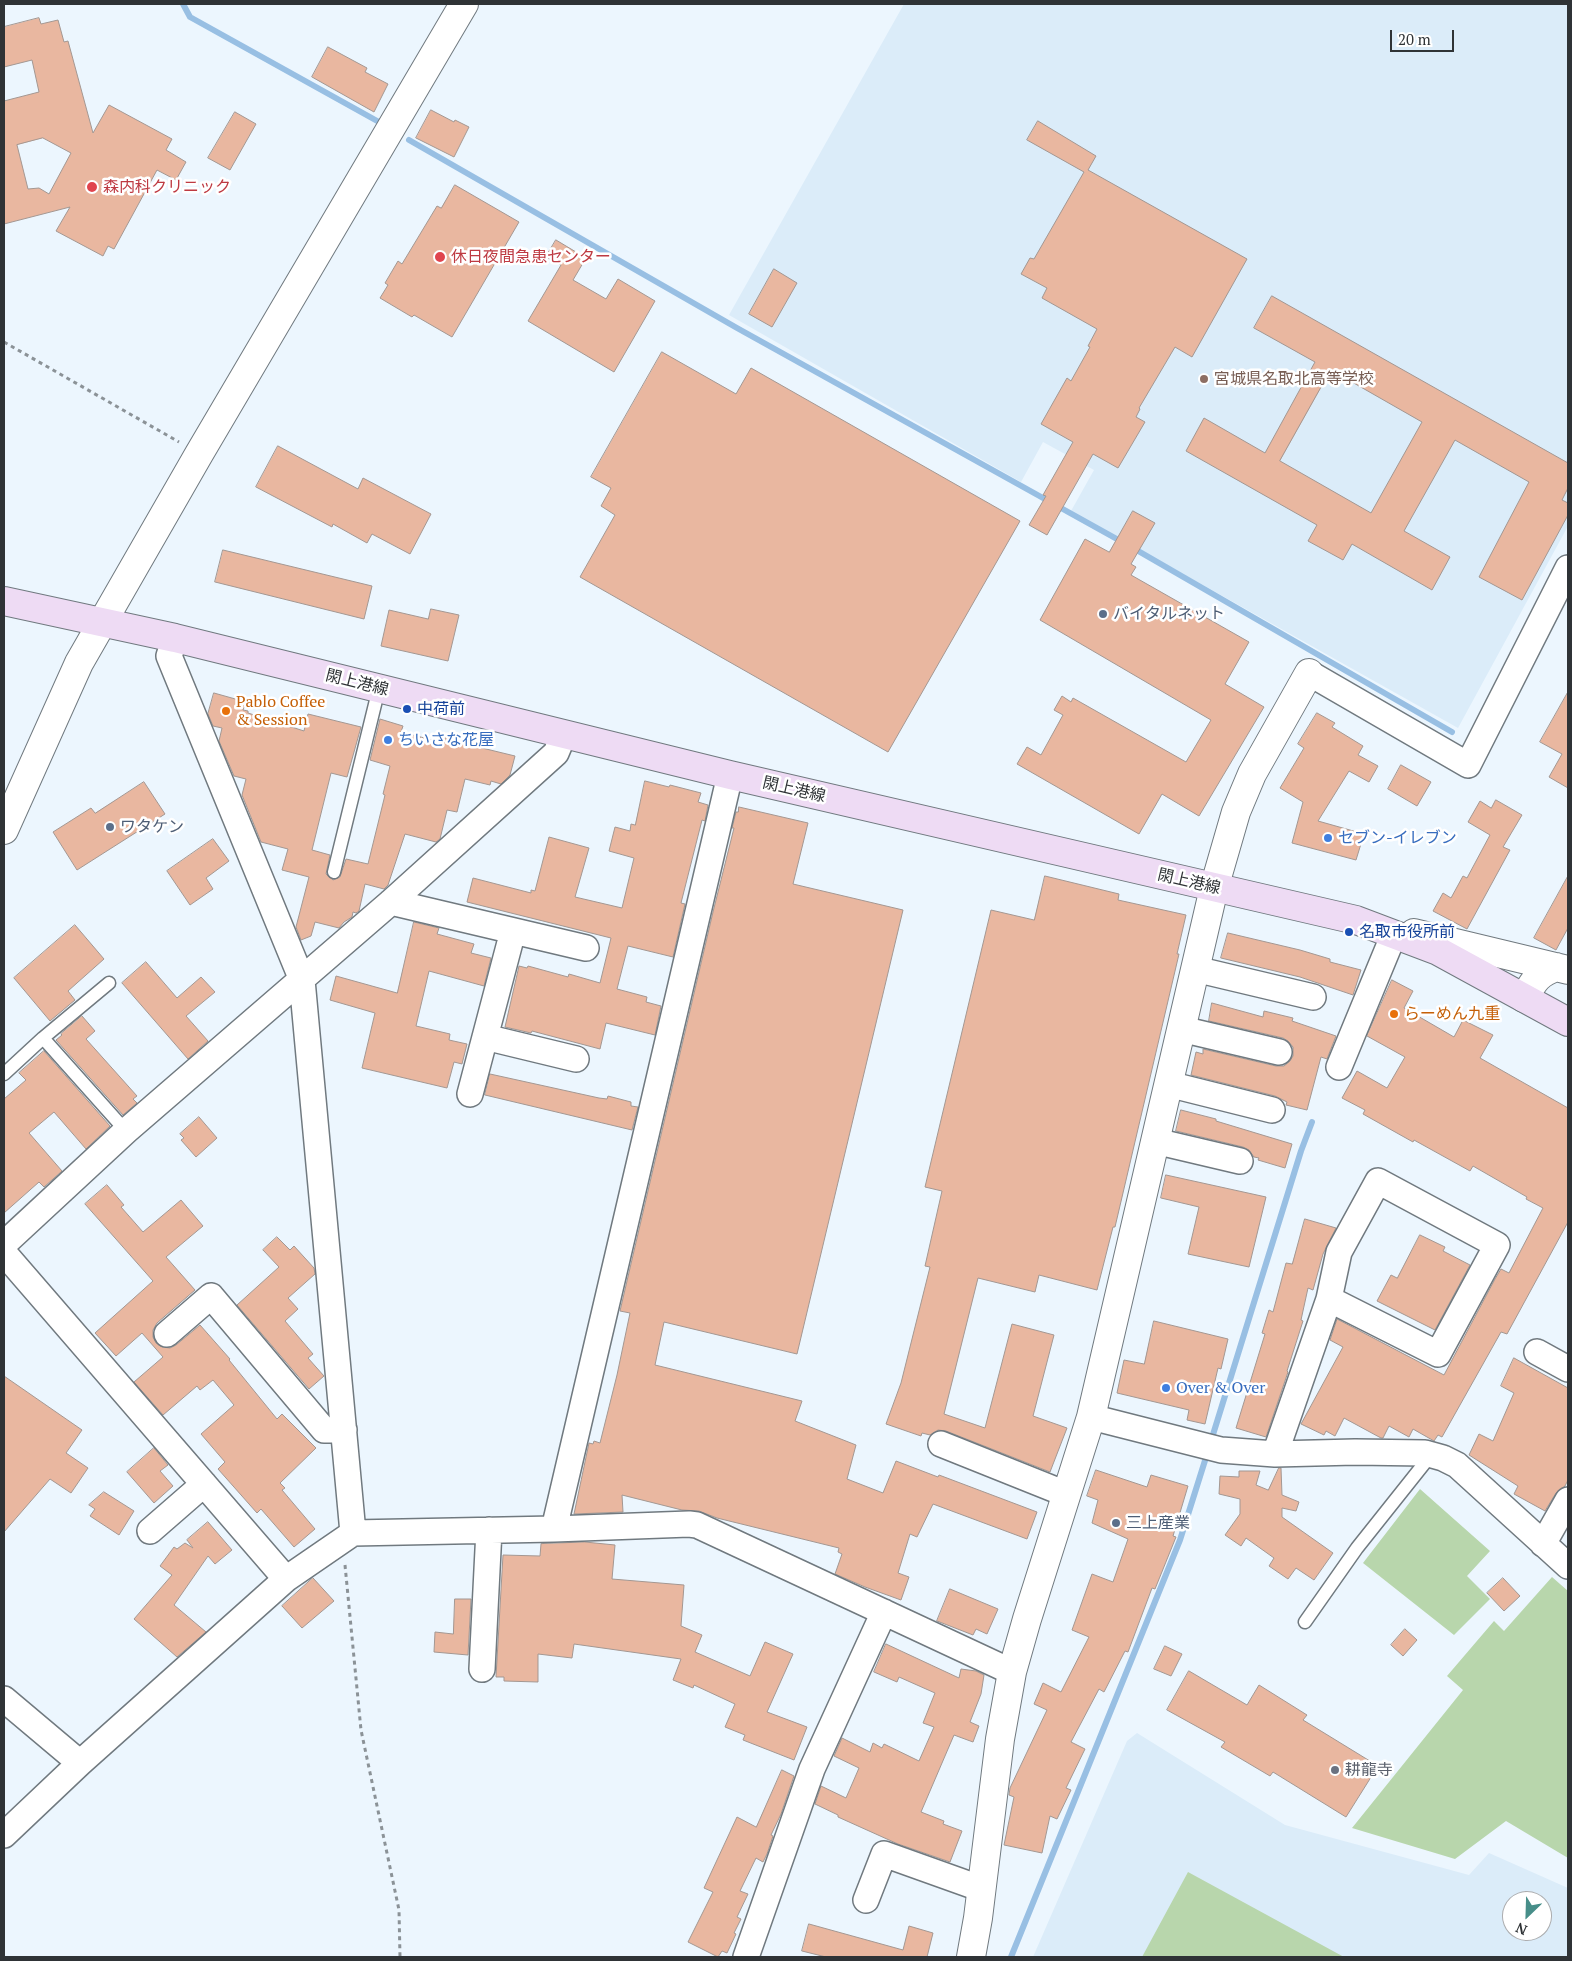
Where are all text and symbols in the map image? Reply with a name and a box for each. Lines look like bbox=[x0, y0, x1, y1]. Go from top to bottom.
scale bar bbox=[1392, 20, 1456, 52]
text: 20 m bbox=[1398, 29, 1431, 49]
place label: 森内科クリニック bbox=[103, 177, 231, 197]
marker: 森内科クリニック bbox=[85, 180, 99, 194]
place label: 休日夜間急患センター bbox=[451, 247, 611, 267]
marker: 休日夜間急患センター bbox=[433, 250, 447, 264]
place label: 宮城県名取北高等学校 bbox=[1214, 369, 1374, 389]
marker: 宮城県名取北高等学校 bbox=[1198, 373, 1210, 385]
place label: バイタルネット bbox=[1113, 604, 1225, 624]
marker: バイタルネット bbox=[1097, 608, 1109, 620]
street label: 閖上港線 bbox=[324, 666, 390, 700]
place label: Pablo Coffee & Session bbox=[236, 692, 325, 730]
place label: 中荷前 bbox=[417, 699, 465, 719]
marker: 中荷前 bbox=[401, 703, 413, 715]
marker: Pablo Coffee & Session bbox=[220, 705, 232, 717]
place label: ちいさな花屋 bbox=[398, 730, 494, 750]
marker: ちいさな花屋 bbox=[382, 734, 394, 746]
street label: 閖上港線 bbox=[761, 773, 827, 807]
place label: ワタケン bbox=[120, 817, 184, 837]
marker: ワタケン bbox=[104, 821, 116, 833]
place label: セブン-イレブン bbox=[1338, 828, 1457, 848]
marker: セブン-イレブン bbox=[1322, 832, 1334, 844]
street label: 閖上港線 bbox=[1156, 865, 1222, 899]
place label: 名取市役所前 bbox=[1359, 922, 1455, 942]
marker: 名取市役所前 bbox=[1343, 926, 1355, 938]
place label: らーめん九重 bbox=[1404, 1004, 1500, 1024]
marker: らーめん九重 bbox=[1388, 1008, 1400, 1020]
place label: Over & Over bbox=[1176, 1378, 1265, 1398]
marker: Over & Over bbox=[1160, 1382, 1172, 1394]
place label: 三上産業 bbox=[1126, 1513, 1190, 1533]
marker: 三上産業 bbox=[1110, 1517, 1122, 1529]
place label: 耕龍寺 bbox=[1345, 1760, 1393, 1780]
marker: 耕龍寺 bbox=[1329, 1764, 1341, 1776]
north arrow bbox=[1502, 1891, 1552, 1941]
text: N bbox=[1512, 1918, 1530, 1940]

